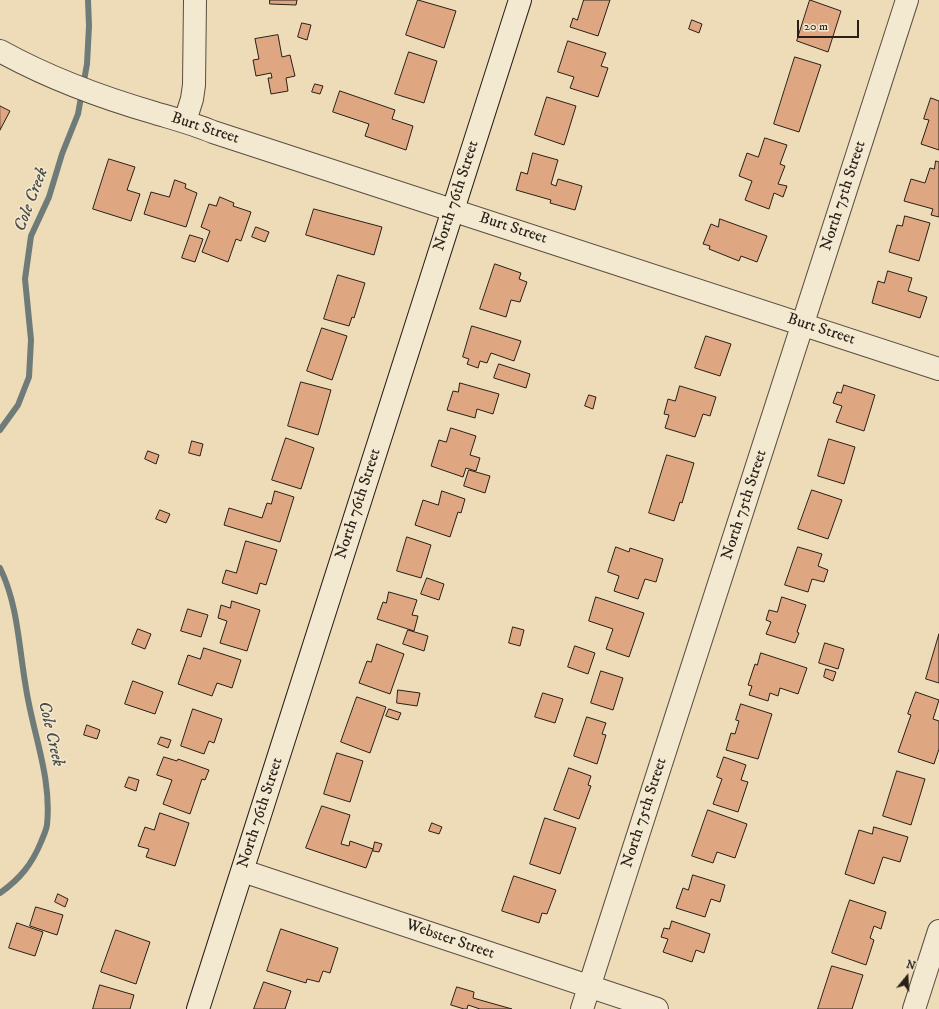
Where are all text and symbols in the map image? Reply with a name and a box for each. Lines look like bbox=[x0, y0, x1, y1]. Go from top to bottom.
scale bar bbox=[799, 12, 861, 38]
text: 20 m bbox=[804, 19, 828, 34]
street label: Burt Street bbox=[169, 109, 241, 149]
street label: North 76th Street bbox=[430, 138, 484, 254]
street label: North 75th Street bbox=[817, 139, 871, 253]
water label: Cole Creek bbox=[11, 165, 53, 235]
street label: Burt Street bbox=[477, 209, 549, 249]
street label: Burt Street bbox=[785, 310, 857, 350]
street label: North 76th Street bbox=[332, 446, 386, 562]
street label: North 75th Street bbox=[718, 448, 772, 562]
water label: Cole Creek bbox=[33, 699, 67, 769]
street label: North 76th Street bbox=[234, 755, 288, 871]
street label: North 75th Street bbox=[618, 756, 672, 870]
street label: Webster Street bbox=[403, 916, 497, 964]
north arrow bbox=[887, 957, 927, 997]
text: N bbox=[904, 958, 917, 974]

